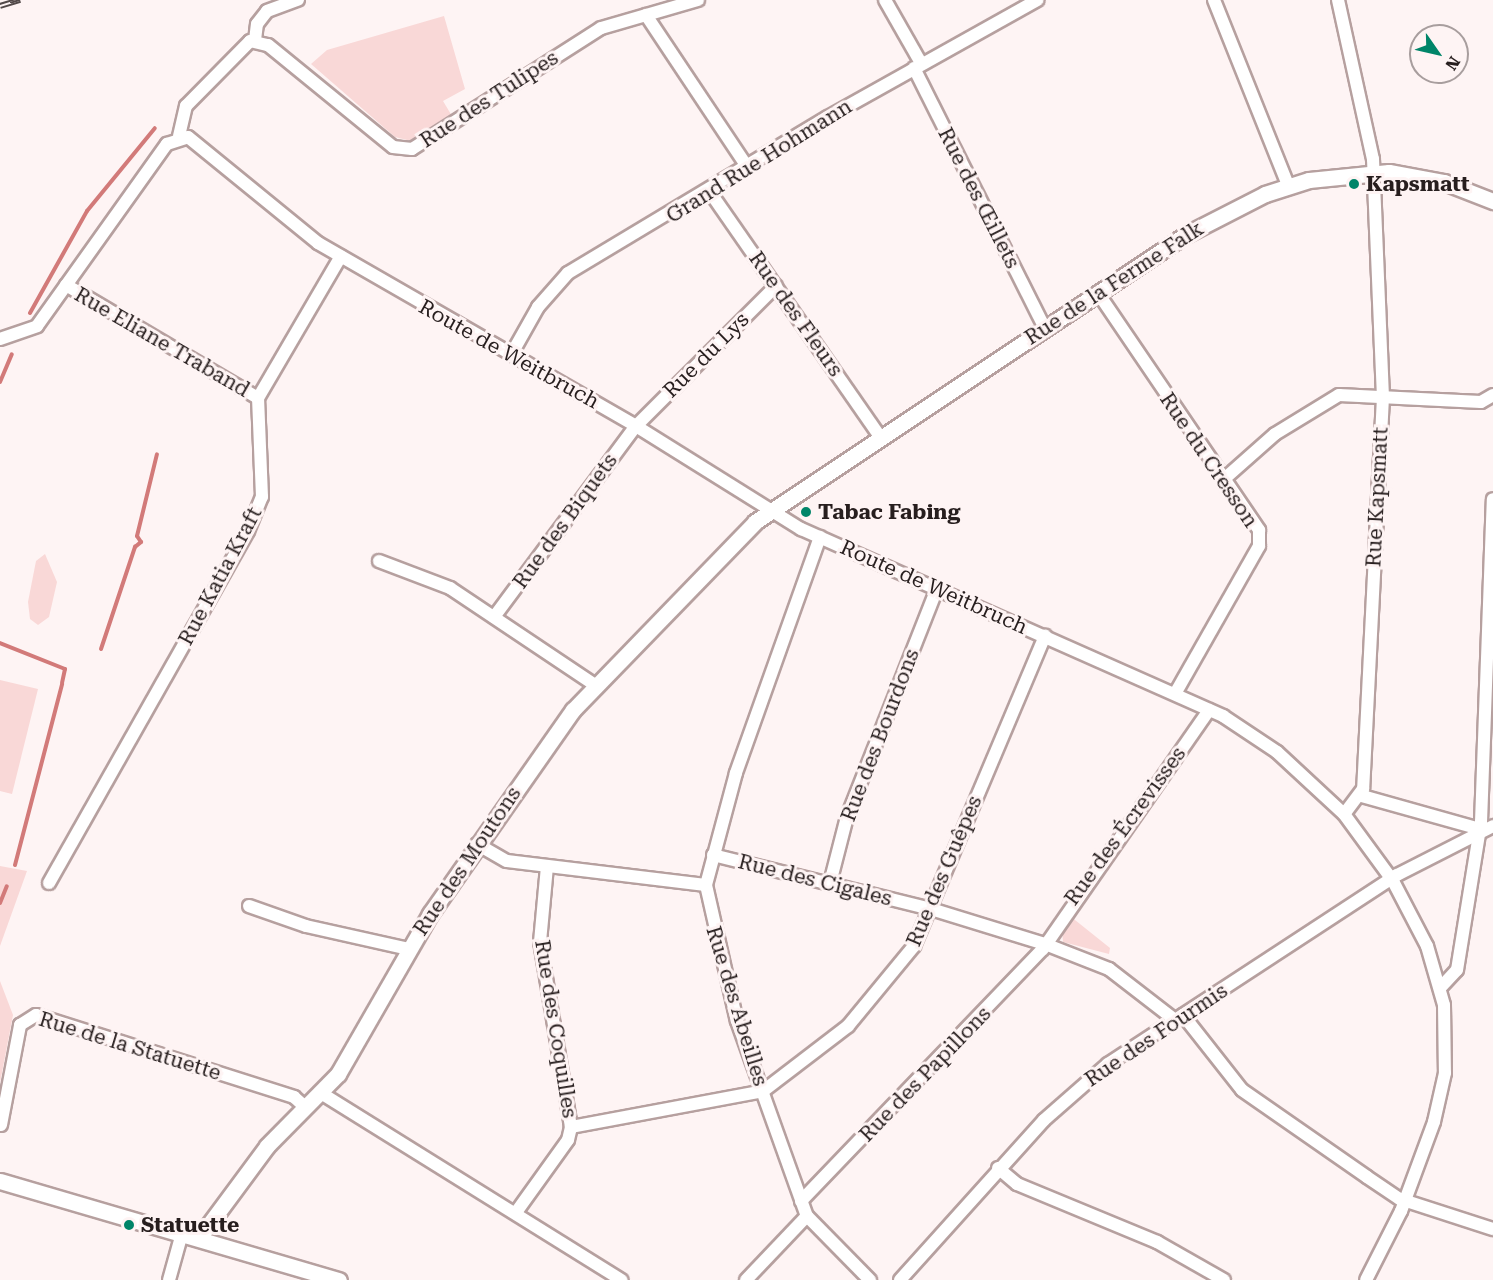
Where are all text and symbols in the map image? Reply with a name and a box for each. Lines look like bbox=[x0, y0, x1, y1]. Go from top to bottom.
north arrow bbox=[1409, 24, 1469, 84]
street label: Rue des Tulipes bbox=[415, 45, 563, 153]
text: N bbox=[1441, 53, 1464, 74]
street label: Grand Rue Hohmann bbox=[662, 94, 856, 228]
street label: Rue des Œillets bbox=[933, 123, 1025, 273]
place label: Kapsmatt bbox=[1366, 171, 1470, 197]
marker: Kapsmatt bbox=[1347, 177, 1361, 191]
street label: Rue de la Ferme Falk bbox=[1020, 216, 1208, 350]
street label: Rue des Fleurs bbox=[744, 247, 848, 381]
street label: Rue Eliane Traband bbox=[70, 282, 254, 402]
street label: Route de Weitbruch bbox=[415, 294, 603, 414]
street label: Rue du Lys bbox=[658, 307, 754, 403]
street label: Rue du Cresson bbox=[1155, 388, 1263, 532]
street label: Rue Kapsmatt bbox=[1361, 426, 1393, 568]
street label: Rue des Biquets bbox=[508, 448, 622, 594]
place label: Tabac Fabing bbox=[818, 499, 960, 525]
street label: Rue Katia Kraft bbox=[173, 503, 267, 649]
marker: Tabac Fabing bbox=[799, 505, 813, 519]
street label: Route de Weitbruch bbox=[837, 534, 1031, 640]
street label: Rue des Bourdons bbox=[835, 645, 925, 825]
street label: Rue des Écrevisses bbox=[1059, 742, 1191, 910]
street label: Rue des Moutons bbox=[408, 782, 526, 940]
street label: Rue des Guêpes bbox=[901, 792, 987, 950]
street label: Rue des Cigales bbox=[736, 849, 894, 911]
street label: Rue des Abeilles bbox=[701, 923, 773, 1089]
street label: Rue des Coquilles bbox=[529, 938, 583, 1120]
street label: Rue des Fourmis bbox=[1080, 978, 1232, 1092]
street label: Rue des Papillons bbox=[854, 1001, 996, 1147]
street label: Rue de la Statuette bbox=[36, 1006, 224, 1086]
place label: Statuette bbox=[141, 1212, 239, 1238]
marker: Statuette bbox=[122, 1218, 136, 1232]

